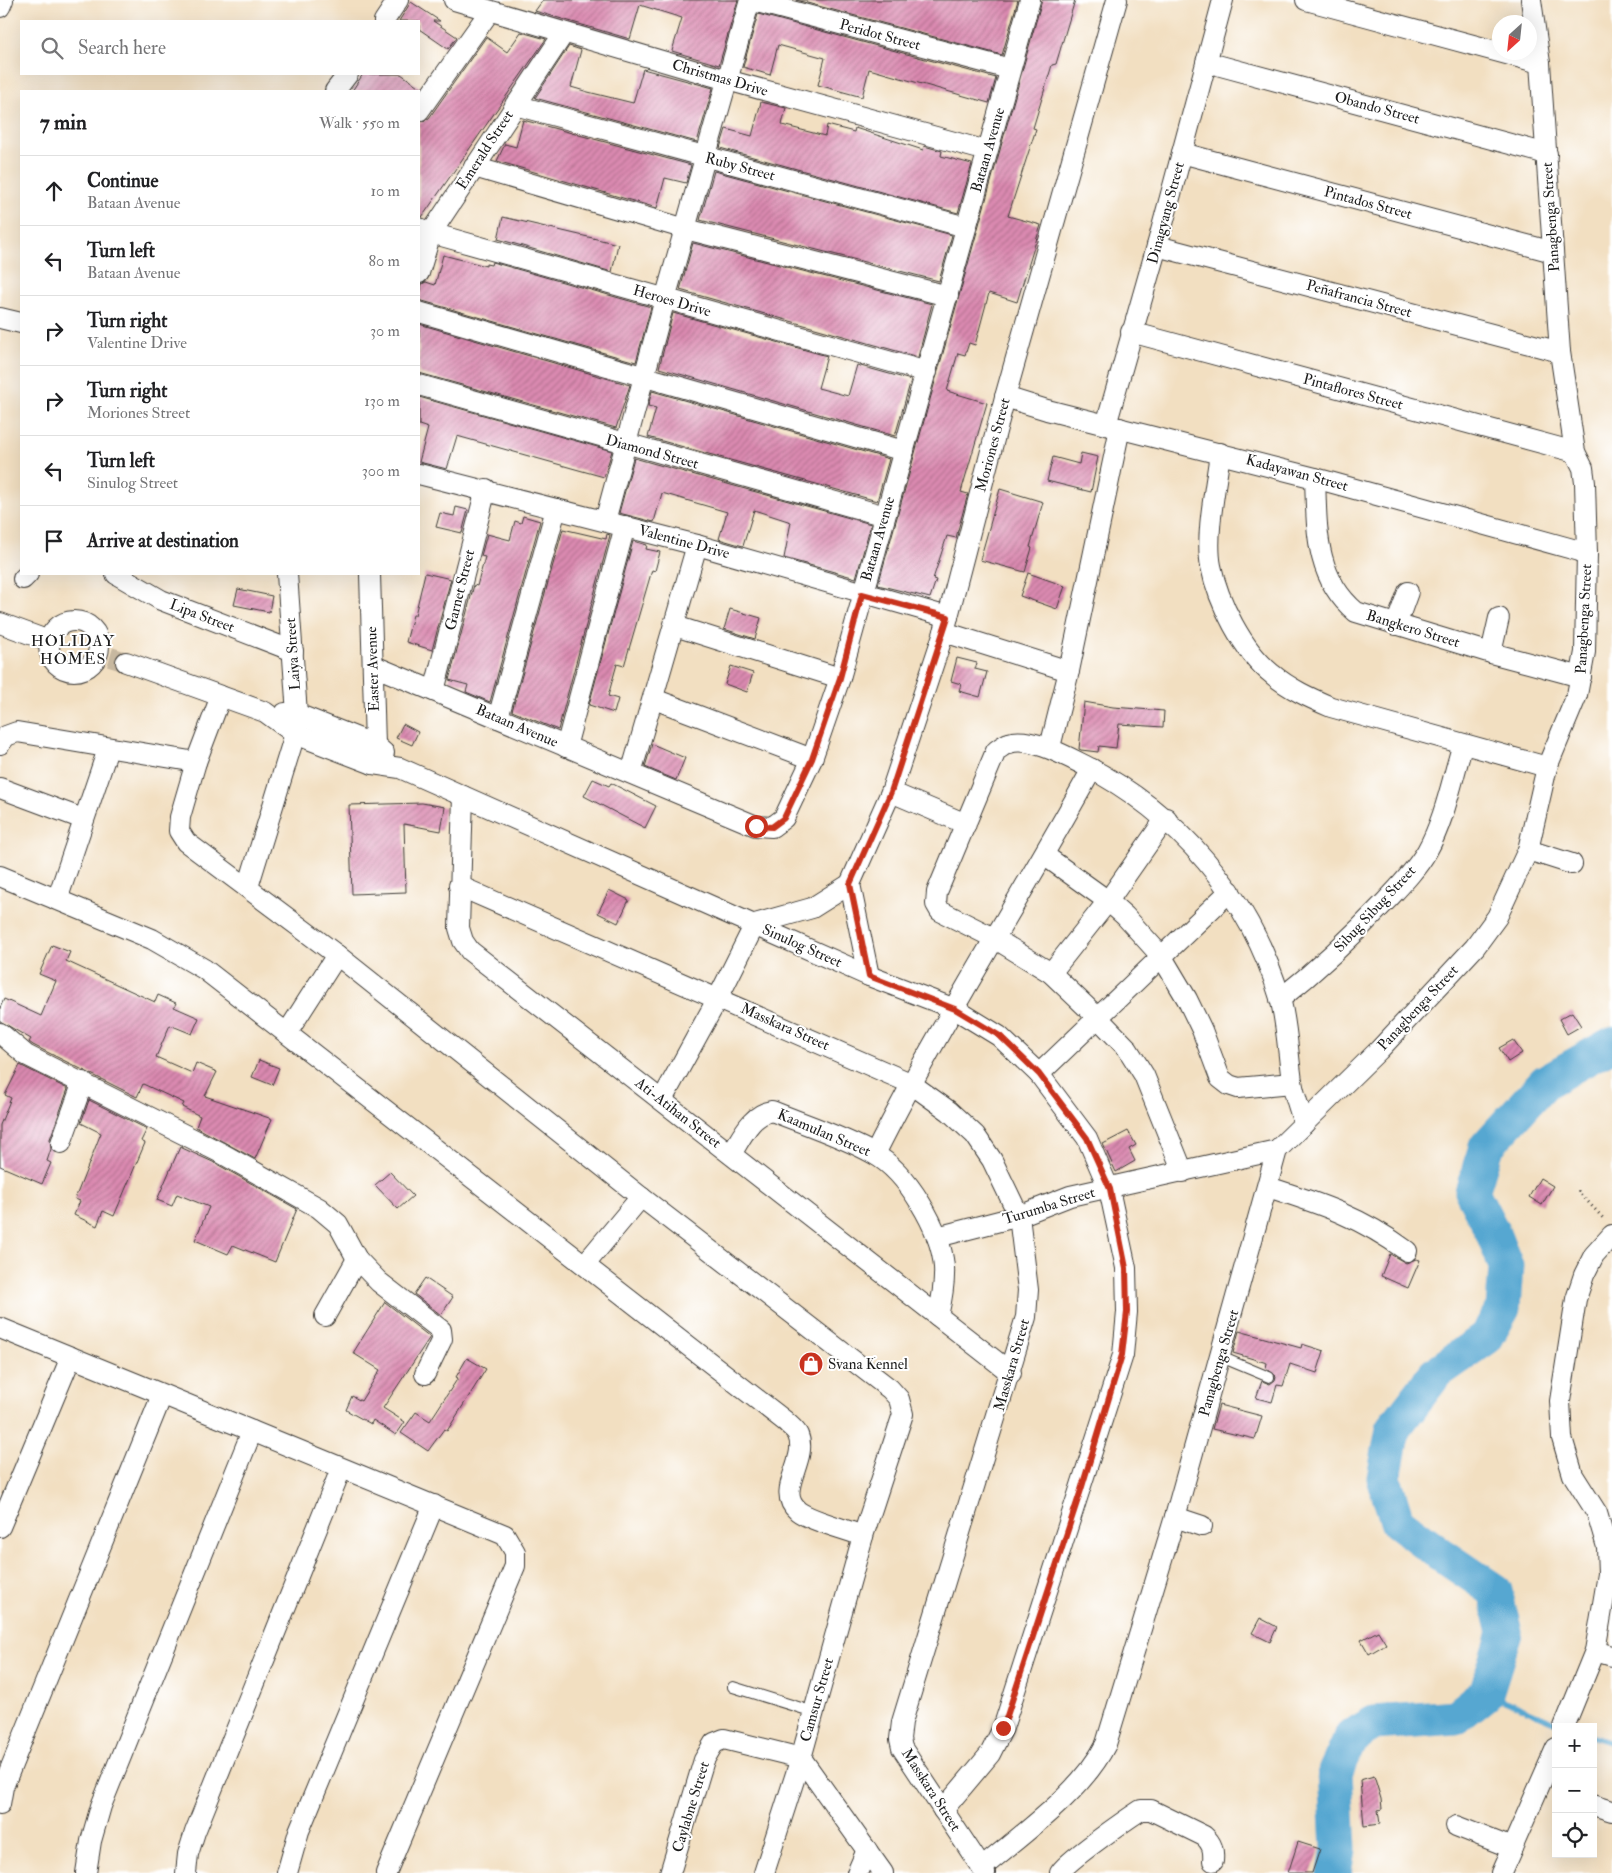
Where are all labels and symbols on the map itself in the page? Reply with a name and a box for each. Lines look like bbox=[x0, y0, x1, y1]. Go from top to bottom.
street label: Peridot Street bbox=[837, 15, 923, 55]
north arrow bbox=[1492, 15, 1537, 60]
street label: Christmas Drive bbox=[670, 55, 770, 101]
street label: Obando Street bbox=[1332, 88, 1422, 129]
street label: Bataan Avenue bbox=[967, 105, 1009, 195]
street label: Emerald Street bbox=[452, 107, 518, 193]
street label: Ruby Street bbox=[703, 149, 777, 185]
street label: Dinagyang Street bbox=[1143, 160, 1189, 266]
street label: Panagbenga Street bbox=[1538, 161, 1564, 273]
street label: Pintados Street bbox=[1322, 182, 1414, 224]
street label: Peñafrancia Street bbox=[1304, 276, 1414, 322]
street label: Heroes Drive bbox=[631, 281, 713, 321]
street label: Pintaflores Street bbox=[1301, 370, 1405, 414]
street label: Moriones Street bbox=[971, 396, 1015, 494]
street label: Diamond Street bbox=[603, 430, 701, 474]
street label: Kadayawan Street bbox=[1244, 450, 1350, 496]
street label: Bataan Avenue bbox=[857, 494, 899, 584]
street label: Valentine Drive bbox=[636, 521, 732, 563]
street label: Garnet Street bbox=[441, 548, 479, 632]
street label: Panagbenga Street bbox=[1572, 563, 1596, 674]
street label: Lipa Street bbox=[167, 595, 237, 638]
street label: Bangkero Street bbox=[1364, 606, 1462, 652]
street label: Laiya Street bbox=[281, 617, 305, 691]
street label: Easter Avenue bbox=[362, 626, 384, 712]
district label: HOLIDAY HOMES bbox=[31, 631, 115, 669]
street label: Bataan Avenue bbox=[473, 700, 561, 752]
route start bbox=[745, 815, 768, 838]
street label: Sibug Sibug Street bbox=[1330, 862, 1420, 956]
street label: Sinulog Street bbox=[759, 920, 845, 972]
street label: Panagbenga Street bbox=[1374, 961, 1463, 1055]
street label: Masskara Street bbox=[738, 999, 832, 1055]
street label: Ati-Atihan Street bbox=[630, 1073, 725, 1153]
street label: Kaamulan Street bbox=[775, 1105, 873, 1161]
street label: Turumba Street bbox=[1001, 1183, 1097, 1229]
street label: Panagbenga Street bbox=[1195, 1307, 1243, 1419]
street label: Masskara Street bbox=[990, 1317, 1034, 1413]
shop icon: Svana Kennel bbox=[798, 1351, 824, 1377]
place label: Svana Kennel bbox=[828, 1355, 908, 1374]
street label: Camsur Street bbox=[796, 1656, 838, 1744]
route end bbox=[992, 1717, 1015, 1740]
street label: Masskara Street bbox=[897, 1745, 965, 1835]
street label: Caylabne Street bbox=[668, 1759, 714, 1855]

